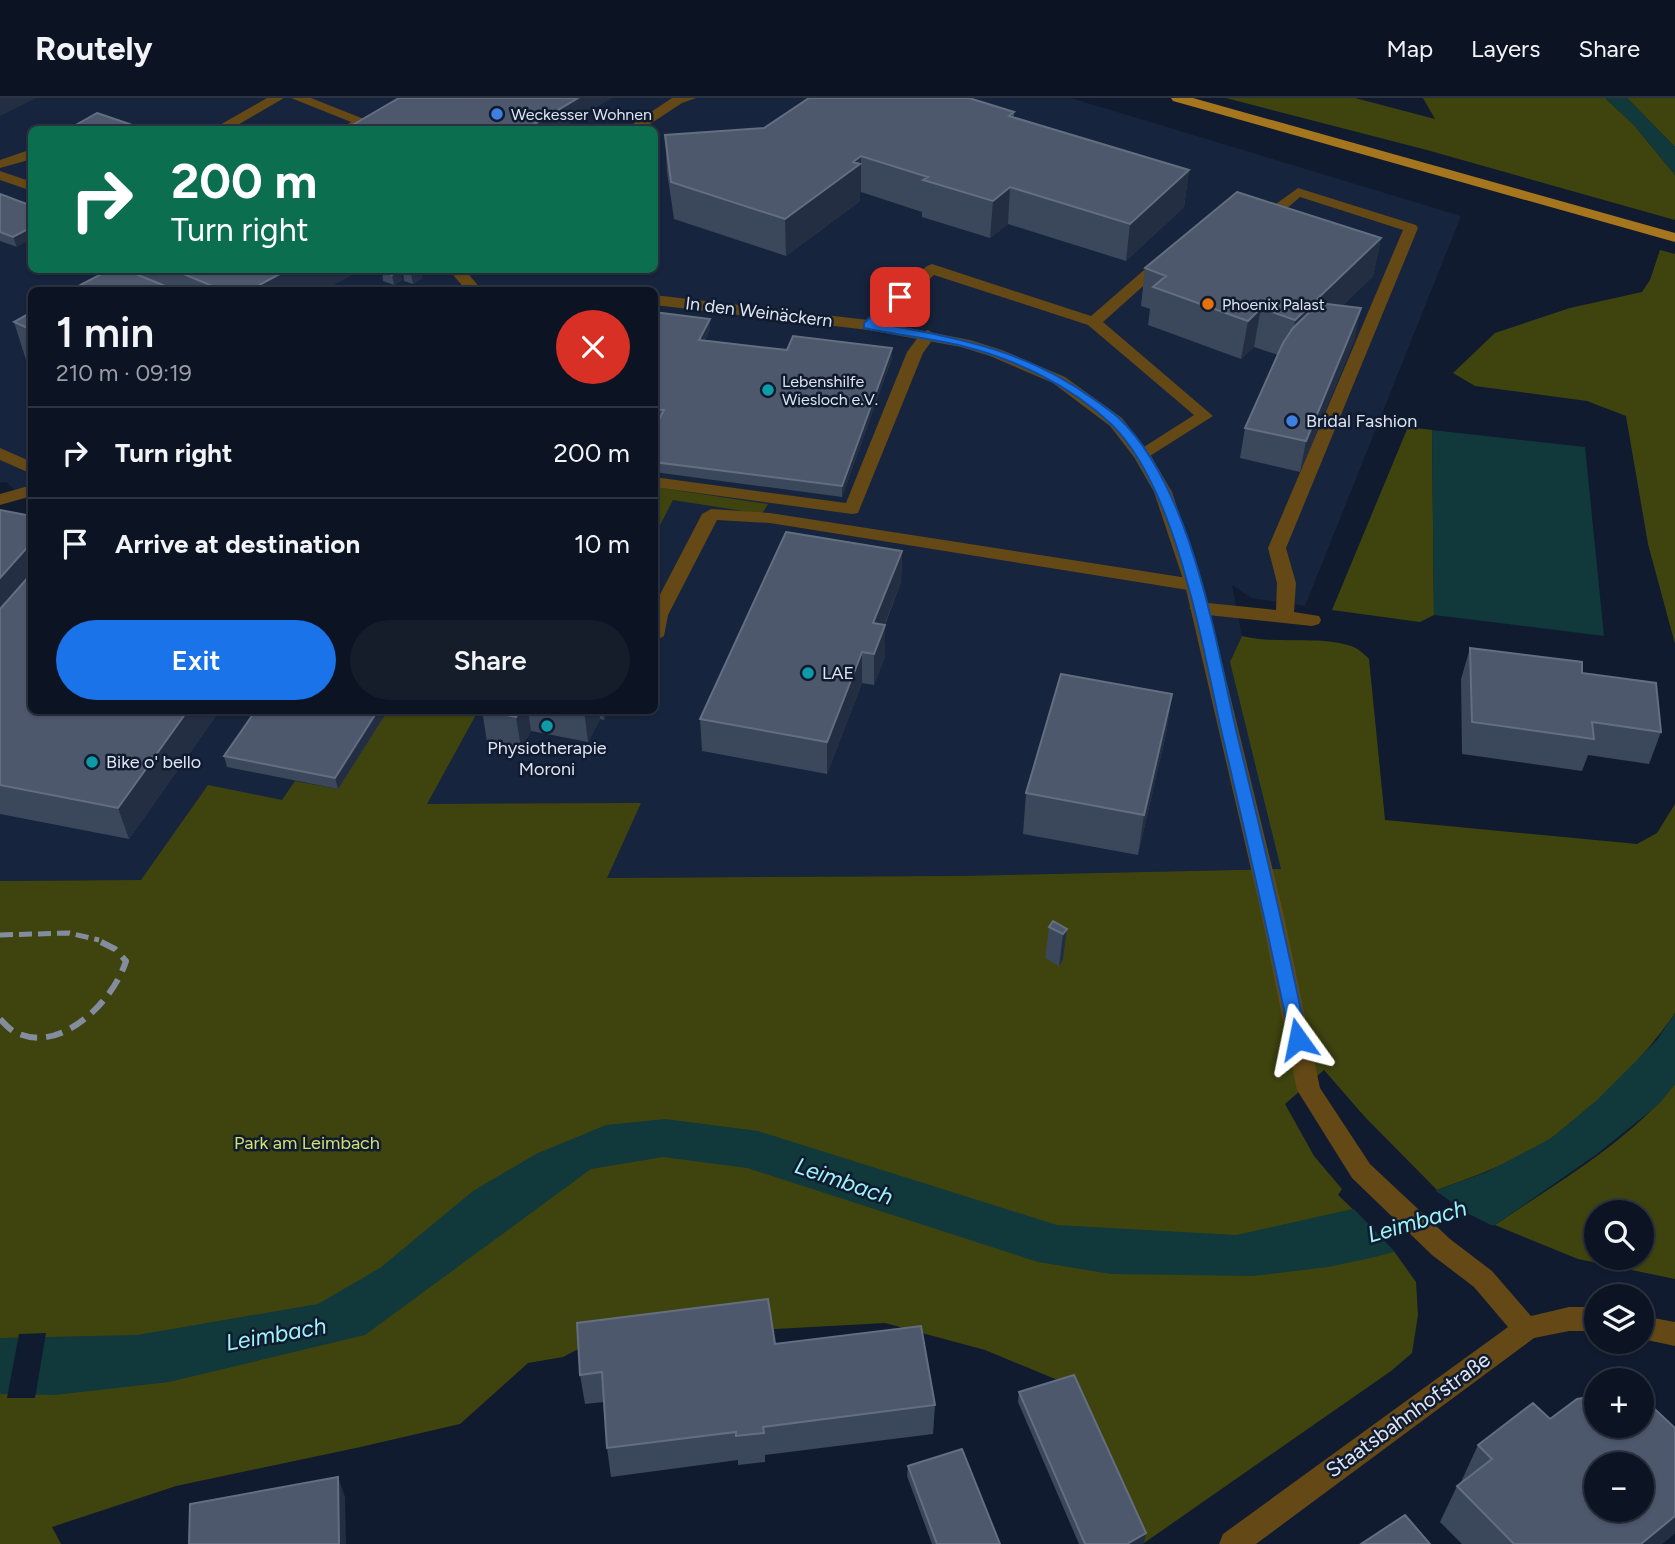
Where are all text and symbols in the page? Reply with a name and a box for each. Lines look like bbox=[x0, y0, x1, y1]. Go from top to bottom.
text: Routely bbox=[35, 29, 153, 68]
text: Map bbox=[1386, 34, 1433, 63]
text: Layers bbox=[1471, 34, 1540, 63]
text: Share bbox=[1578, 34, 1640, 63]
place label: Weckesser Wohnen bbox=[511, 105, 652, 124]
marker: Weckesser Wohnen bbox=[489, 106, 505, 122]
text: 200 m bbox=[171, 151, 317, 210]
icon: right bbox=[56, 154, 147, 245]
text: Turn right bbox=[171, 211, 309, 249]
pin bbox=[870, 267, 930, 327]
icon: arrive bbox=[881, 278, 919, 316]
street label: In den Weinäckern bbox=[684, 292, 834, 332]
place label: Phoenix Palast bbox=[1222, 295, 1325, 314]
marker: Phoenix Palast bbox=[1200, 296, 1216, 312]
text: 1 min bbox=[56, 307, 154, 358]
button: close bbox=[556, 310, 630, 384]
text: 210 m · 09:19 bbox=[56, 359, 192, 387]
place label: Lebenshilfe Wiesloch e.V. bbox=[782, 372, 878, 409]
marker: Lebenshilfe Wiesloch e.V. bbox=[760, 382, 776, 398]
place label: Bridal Fashion bbox=[1306, 410, 1417, 432]
marker: Bridal Fashion bbox=[1284, 413, 1300, 429]
icon: right bbox=[56, 434, 94, 472]
text: Turn right bbox=[115, 437, 232, 469]
text: 200 m bbox=[554, 437, 630, 469]
icon: arrive bbox=[56, 525, 94, 563]
text: Arrive at destination bbox=[115, 528, 360, 560]
text: 10 m bbox=[574, 528, 630, 560]
button: Exit bbox=[56, 620, 336, 700]
button: Share bbox=[350, 620, 630, 700]
place label: LAE bbox=[822, 662, 854, 684]
marker: LAE bbox=[800, 665, 816, 681]
marker: Physiotherapie Moroni bbox=[539, 718, 555, 734]
place label: Physiotherapie Moroni bbox=[487, 737, 607, 780]
place label: Bike o' bello bbox=[106, 751, 201, 773]
marker: Bike o' bello bbox=[84, 754, 100, 770]
position arrow bbox=[1261, 1002, 1335, 1076]
park label: Park am Leimbach bbox=[234, 1132, 380, 1154]
water label: Leimbach bbox=[791, 1151, 897, 1211]
water label: Leimbach bbox=[1364, 1193, 1470, 1248]
map controls bbox=[1584, 1200, 1654, 1522]
button: search bbox=[1584, 1200, 1654, 1270]
button: layers bbox=[1584, 1284, 1654, 1354]
water label: Leimbach bbox=[223, 1311, 329, 1357]
street label: Staatsbahnhofstraße bbox=[1321, 1347, 1495, 1483]
button: + bbox=[1584, 1368, 1654, 1438]
button: − bbox=[1584, 1452, 1654, 1522]

